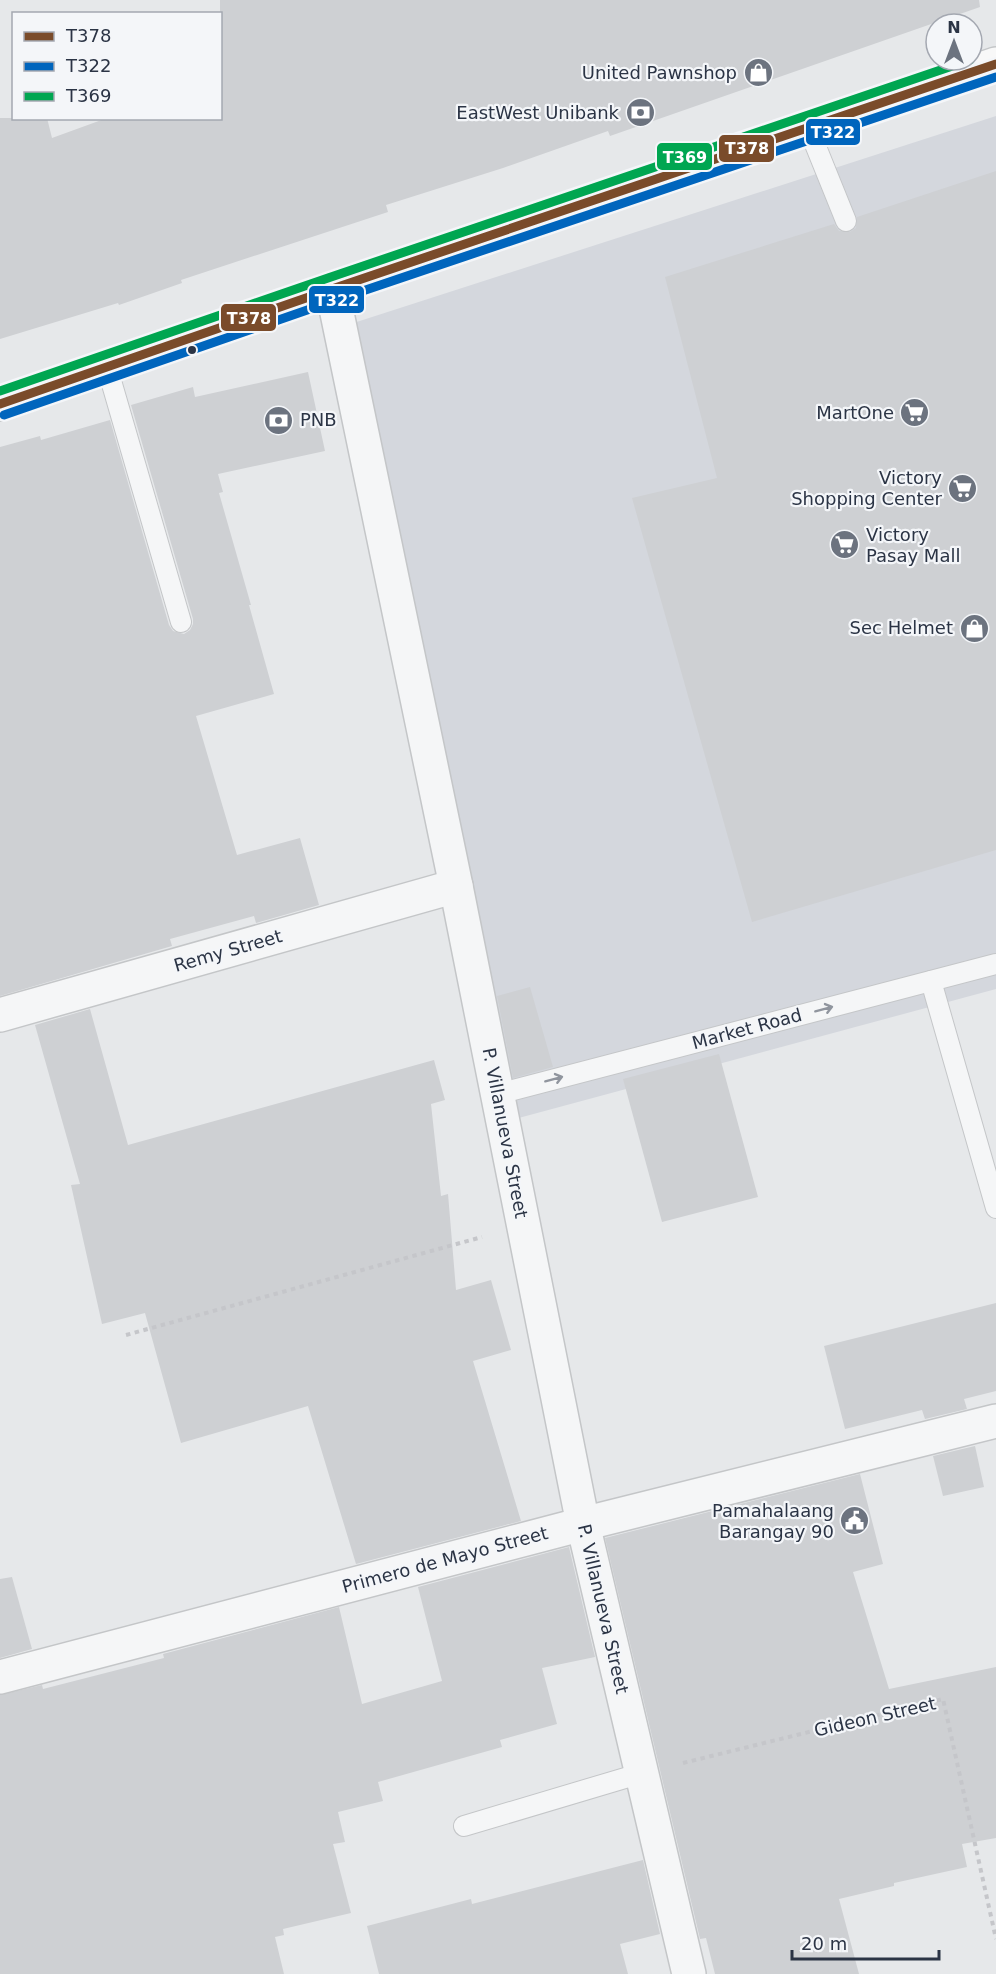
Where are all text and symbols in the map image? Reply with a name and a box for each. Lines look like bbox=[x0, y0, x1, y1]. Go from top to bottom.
legend bbox=[12, 12, 222, 120]
north arrow bbox=[924, 12, 984, 72]
text: N bbox=[947, 18, 961, 37]
text: T378 bbox=[65, 25, 111, 46]
text: T322 bbox=[65, 55, 111, 76]
shop icon: United Pawnshop bbox=[742, 57, 774, 89]
place label: United Pawnshop bbox=[582, 62, 737, 83]
text: T369 bbox=[65, 85, 111, 106]
bank icon: EastWest Unibank bbox=[624, 97, 656, 129]
place label: EastWest Unibank bbox=[456, 102, 620, 123]
line badge: T322 bbox=[805, 118, 861, 146]
text: T322 bbox=[811, 123, 855, 142]
line badge: T378 bbox=[718, 134, 775, 163]
text: T378 bbox=[725, 139, 769, 158]
line badge: T369 bbox=[656, 142, 713, 171]
text: T369 bbox=[663, 148, 707, 167]
line badge: T322 bbox=[308, 285, 365, 314]
text: T322 bbox=[315, 291, 359, 310]
line badge: T378 bbox=[220, 303, 277, 332]
text: T378 bbox=[227, 309, 271, 328]
unlabelled marker bbox=[186, 344, 198, 356]
supermarket icon: MartOne bbox=[899, 397, 931, 429]
place label: MartOne bbox=[816, 402, 894, 423]
bank icon: PNB bbox=[263, 404, 295, 436]
place label: PNB bbox=[300, 409, 337, 430]
place label: Victory Shopping Center bbox=[791, 467, 943, 509]
supermarket icon: Victory Shopping Center bbox=[947, 472, 979, 504]
place label: Victory Pasay Mall bbox=[866, 524, 960, 566]
supermarket icon: Victory Pasay Mall bbox=[829, 529, 861, 561]
shop icon: Sec Helmet bbox=[958, 612, 990, 644]
place label: Sec Helmet bbox=[850, 617, 953, 638]
street label: Remy Street bbox=[171, 925, 284, 976]
one-way arrow bbox=[814, 1002, 833, 1014]
street label: Market Road bbox=[690, 1004, 804, 1053]
street label: P. Villanueva Street bbox=[479, 1046, 532, 1220]
one-way arrow bbox=[544, 1073, 563, 1085]
place label: Pamahalaang Barangay 90 bbox=[712, 1500, 834, 1542]
public building icon: Pamahalaang Barangay 90 bbox=[839, 1505, 871, 1537]
street label: Primero de Mayo Street bbox=[340, 1522, 550, 1597]
street label: P. Villanueva Street bbox=[574, 1522, 633, 1696]
street label: Gideon Street bbox=[812, 1692, 938, 1741]
scale bar bbox=[792, 1923, 939, 1961]
text: 20 m bbox=[801, 1933, 847, 1954]

